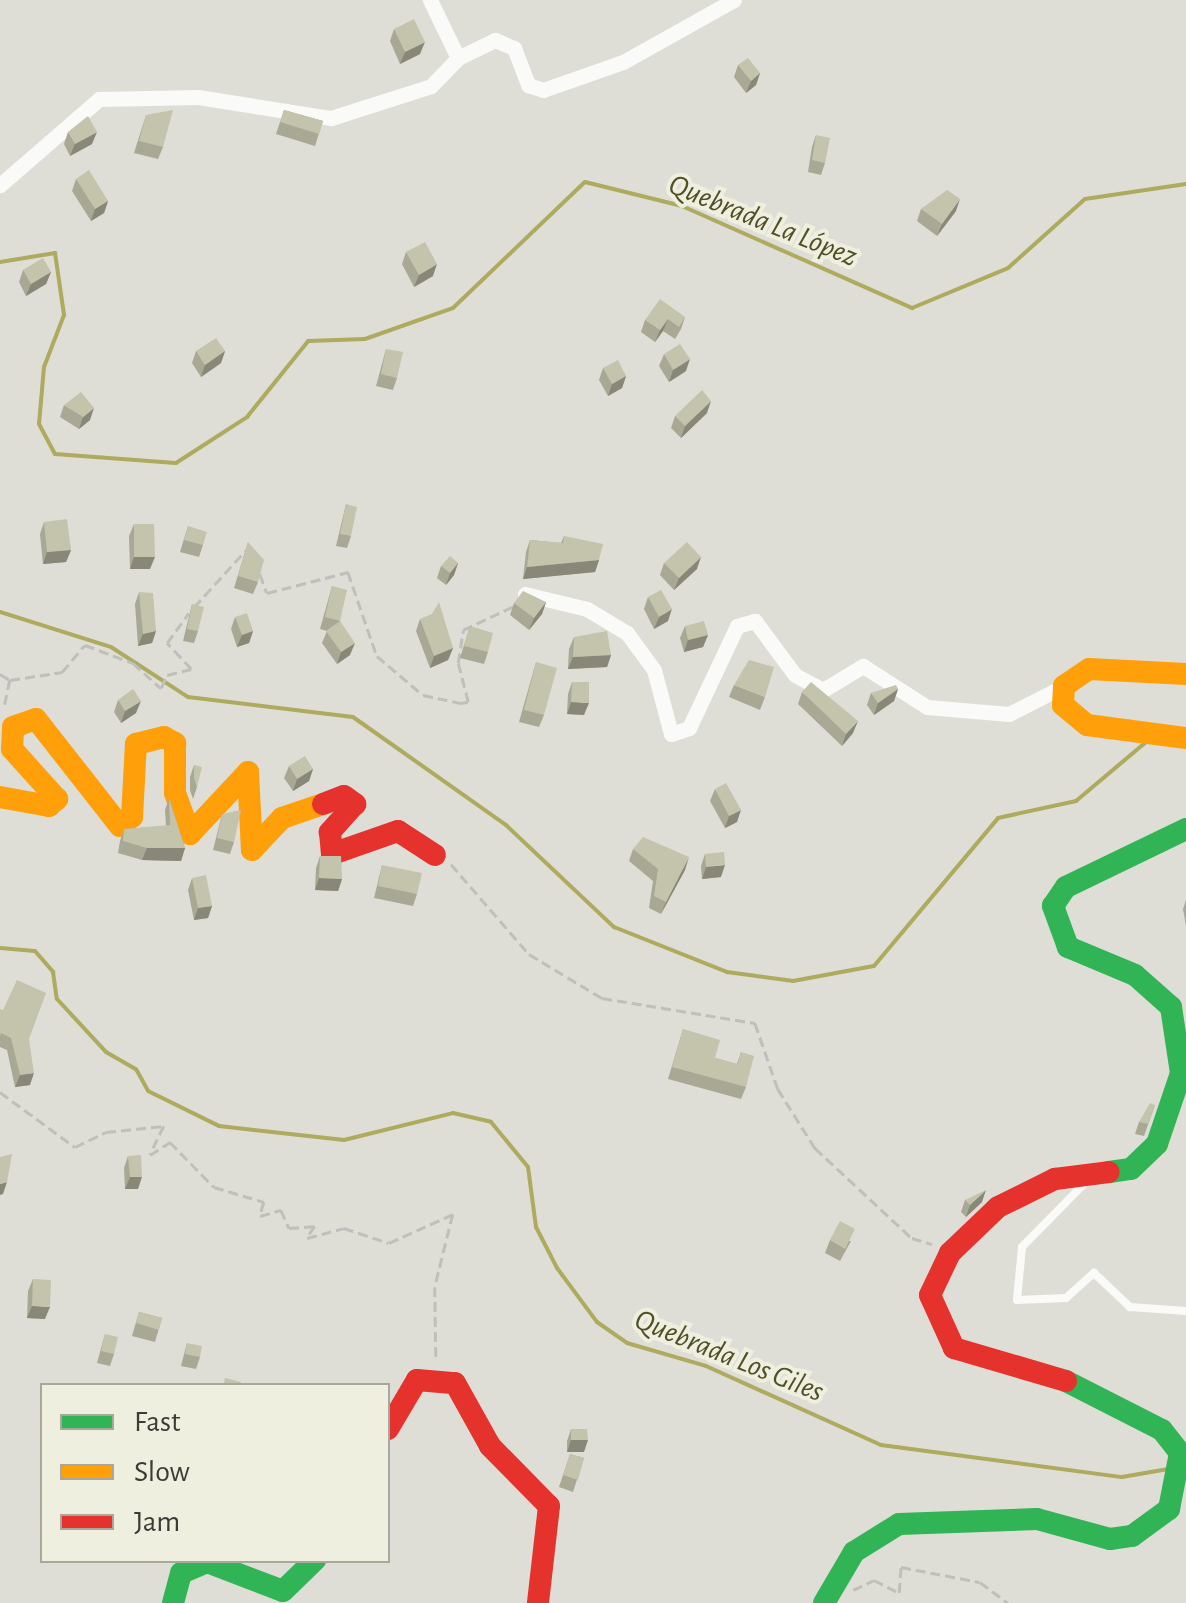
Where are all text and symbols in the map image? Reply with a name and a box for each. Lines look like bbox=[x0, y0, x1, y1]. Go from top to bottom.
water label: Quebrada La López bbox=[663, 167, 863, 275]
water label: Quebrada Los Giles bbox=[629, 1302, 829, 1410]
legend bbox=[40, 1383, 390, 1563]
text: Fast bbox=[134, 1407, 181, 1437]
text: Slow bbox=[134, 1457, 190, 1487]
text: Jam bbox=[134, 1507, 180, 1537]

